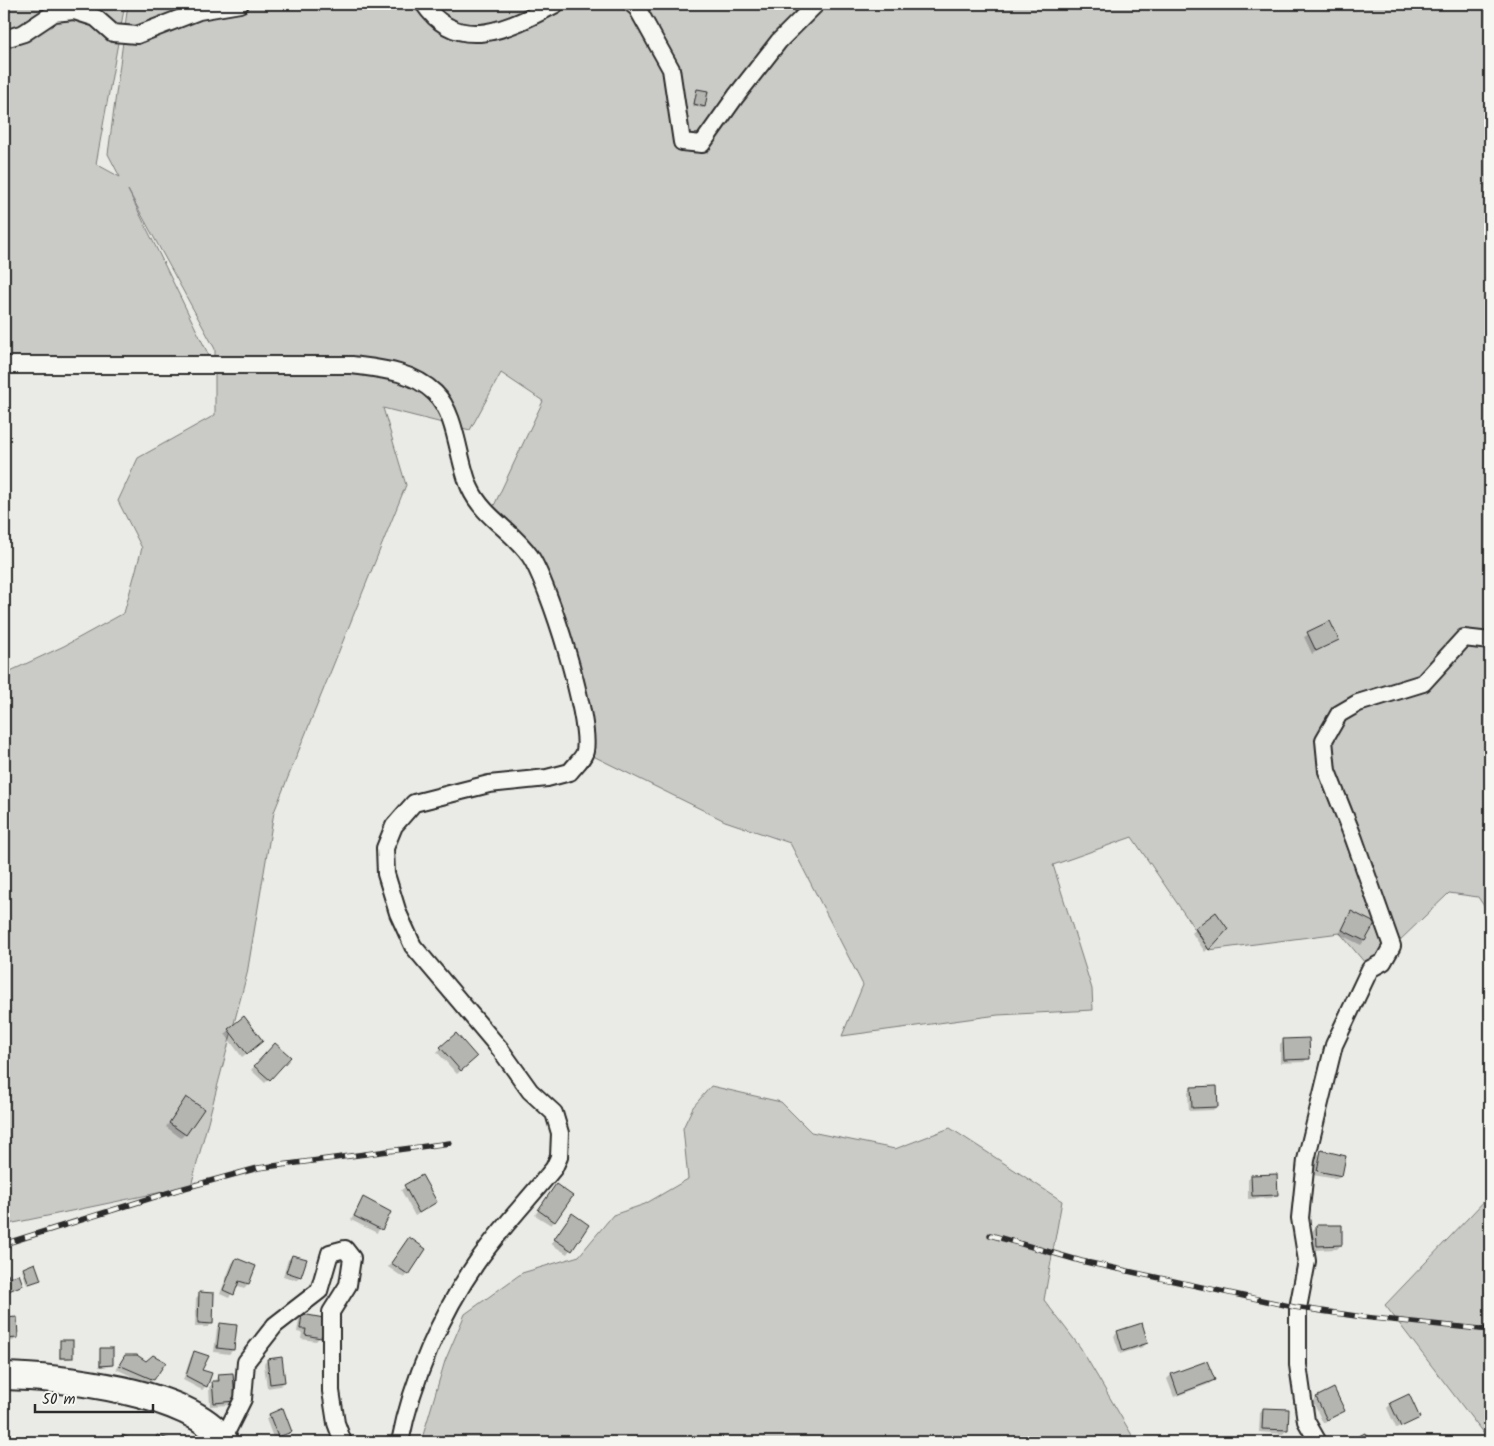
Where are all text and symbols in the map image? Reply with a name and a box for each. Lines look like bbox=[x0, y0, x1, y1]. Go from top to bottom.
scale bar bbox=[35, 1381, 152, 1413]
text: 50 m bbox=[42, 1388, 76, 1412]

